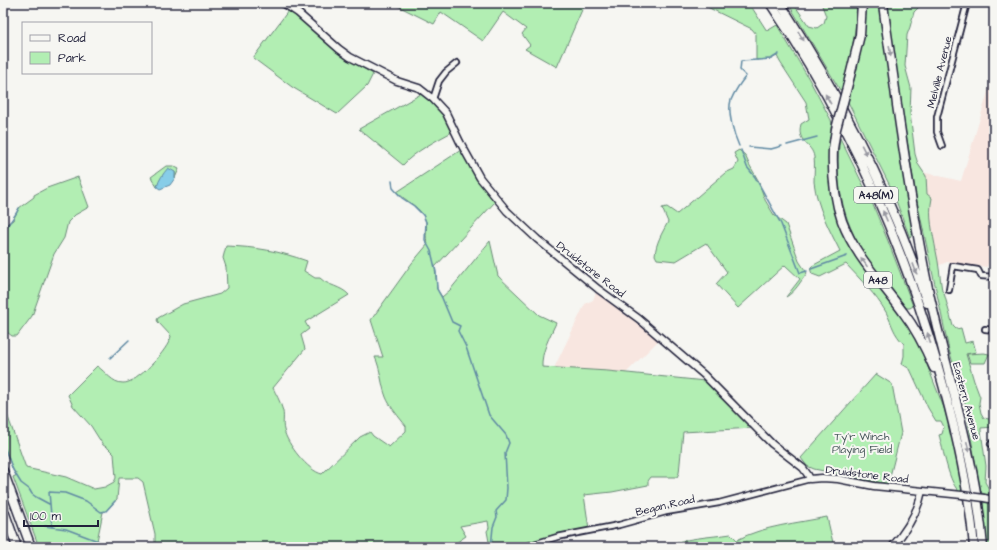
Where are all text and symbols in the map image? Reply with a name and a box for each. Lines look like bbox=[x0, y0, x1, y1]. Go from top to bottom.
legend bbox=[22, 22, 152, 74]
text: Road bbox=[58, 30, 86, 47]
one-way arrow bbox=[797, 31, 805, 41]
street label: Melville Avenue bbox=[923, 35, 956, 110]
one-way arrow bbox=[887, 45, 893, 57]
text: Park bbox=[58, 50, 86, 67]
one-way arrow bbox=[824, 93, 831, 105]
one-way arrow bbox=[861, 144, 867, 155]
road number: A48(M) bbox=[854, 187, 898, 203]
one-way arrow bbox=[881, 209, 887, 221]
street label: Druidstone Road bbox=[553, 238, 628, 301]
one-way arrow bbox=[860, 256, 868, 267]
one-way arrow bbox=[912, 264, 918, 276]
road number: A48 bbox=[864, 272, 892, 288]
one-way arrow bbox=[926, 332, 932, 344]
street label: Eastern Avenue bbox=[949, 361, 984, 442]
park label: Ty'r Winch Playing Field bbox=[832, 429, 892, 458]
one-way arrow bbox=[965, 441, 971, 453]
street label: Druidstone Road bbox=[825, 462, 910, 487]
street label: Began Road bbox=[634, 491, 697, 521]
scale bar bbox=[24, 502, 98, 528]
text: 100 m bbox=[30, 508, 61, 525]

